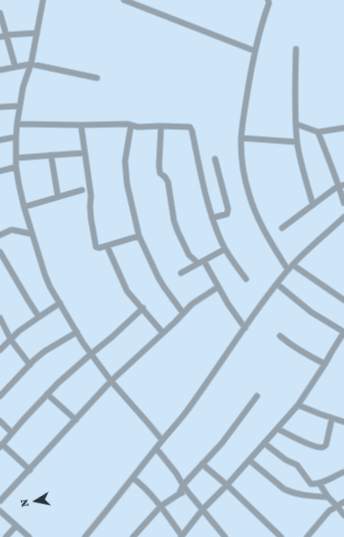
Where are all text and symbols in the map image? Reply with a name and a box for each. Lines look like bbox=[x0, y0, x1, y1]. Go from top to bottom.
north arrow bbox=[16, 481, 56, 521]
text: N bbox=[18, 498, 31, 508]

